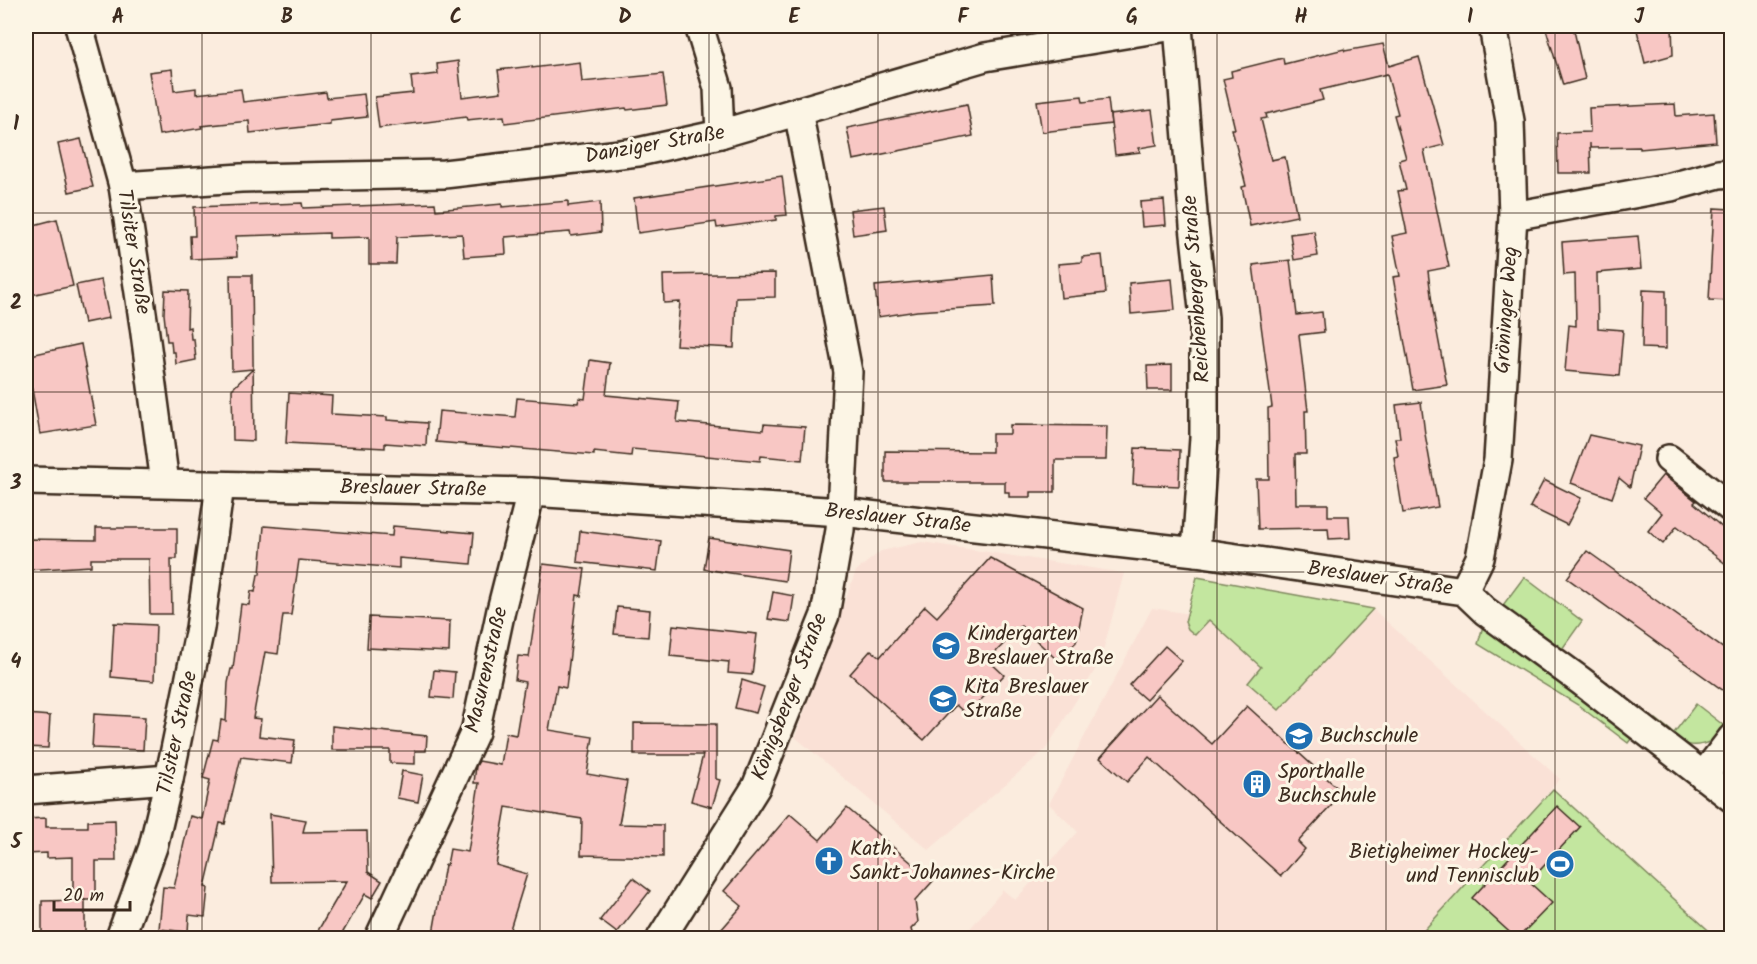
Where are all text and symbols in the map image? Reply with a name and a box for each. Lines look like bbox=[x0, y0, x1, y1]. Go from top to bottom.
text: A bbox=[112, 2, 124, 34]
text: B bbox=[281, 2, 293, 34]
text: C bbox=[450, 2, 462, 34]
text: D bbox=[618, 2, 632, 34]
text: E bbox=[788, 2, 800, 34]
text: F bbox=[958, 2, 970, 34]
text: G bbox=[1126, 2, 1138, 34]
text: H bbox=[1294, 2, 1308, 34]
text: I bbox=[1467, 2, 1473, 34]
text: J bbox=[1634, 2, 1645, 34]
text: 1 bbox=[13, 109, 19, 141]
street label: Danziger Straße bbox=[582, 116, 728, 174]
street label: Tilsiter Straße bbox=[107, 187, 159, 317]
street label: Reichenberger Straße bbox=[1174, 194, 1220, 384]
street label: Gröninger Weg bbox=[1486, 245, 1528, 375]
text: 2 bbox=[10, 288, 22, 320]
text: 3 bbox=[10, 468, 22, 500]
street label: Breslauer Straße bbox=[339, 471, 487, 507]
street label: Breslauer Straße bbox=[823, 495, 973, 543]
street label: Breslauer Straße bbox=[1305, 552, 1455, 606]
street label: Masurenstraße bbox=[456, 603, 518, 736]
street label: Königsberger Straße bbox=[743, 608, 837, 786]
place label: Kindergarten Breslauer Straße bbox=[967, 618, 1114, 675]
school or university icon: Kindergarten Breslauer Straße bbox=[930, 630, 962, 662]
text: 4 bbox=[11, 647, 22, 679]
street label: Tilsiter Straße bbox=[149, 667, 207, 798]
place label: Kita Breslauer Straße bbox=[964, 671, 1089, 728]
school or university icon: Kita Breslauer Straße bbox=[927, 683, 959, 715]
school or university icon: Buchschule bbox=[1283, 720, 1315, 752]
place label: Buchschule bbox=[1320, 720, 1419, 753]
place label: Sporthalle Buchschule bbox=[1278, 756, 1377, 813]
building icon: Sporthalle Buchschule bbox=[1241, 768, 1273, 800]
text: 5 bbox=[10, 827, 23, 859]
place label: Kath. Sankt-Johannes-Kirche bbox=[850, 833, 1056, 890]
place label: Bietigheimer Hockey- und Tennisclub bbox=[1349, 836, 1539, 893]
church icon: Kath. Sankt-Johannes-Kirche bbox=[813, 845, 845, 877]
sports icon: Bietigheimer Hockey- und Tennisclub bbox=[1544, 848, 1576, 880]
scale bar bbox=[54, 874, 130, 912]
text: 20 m bbox=[63, 882, 104, 911]

